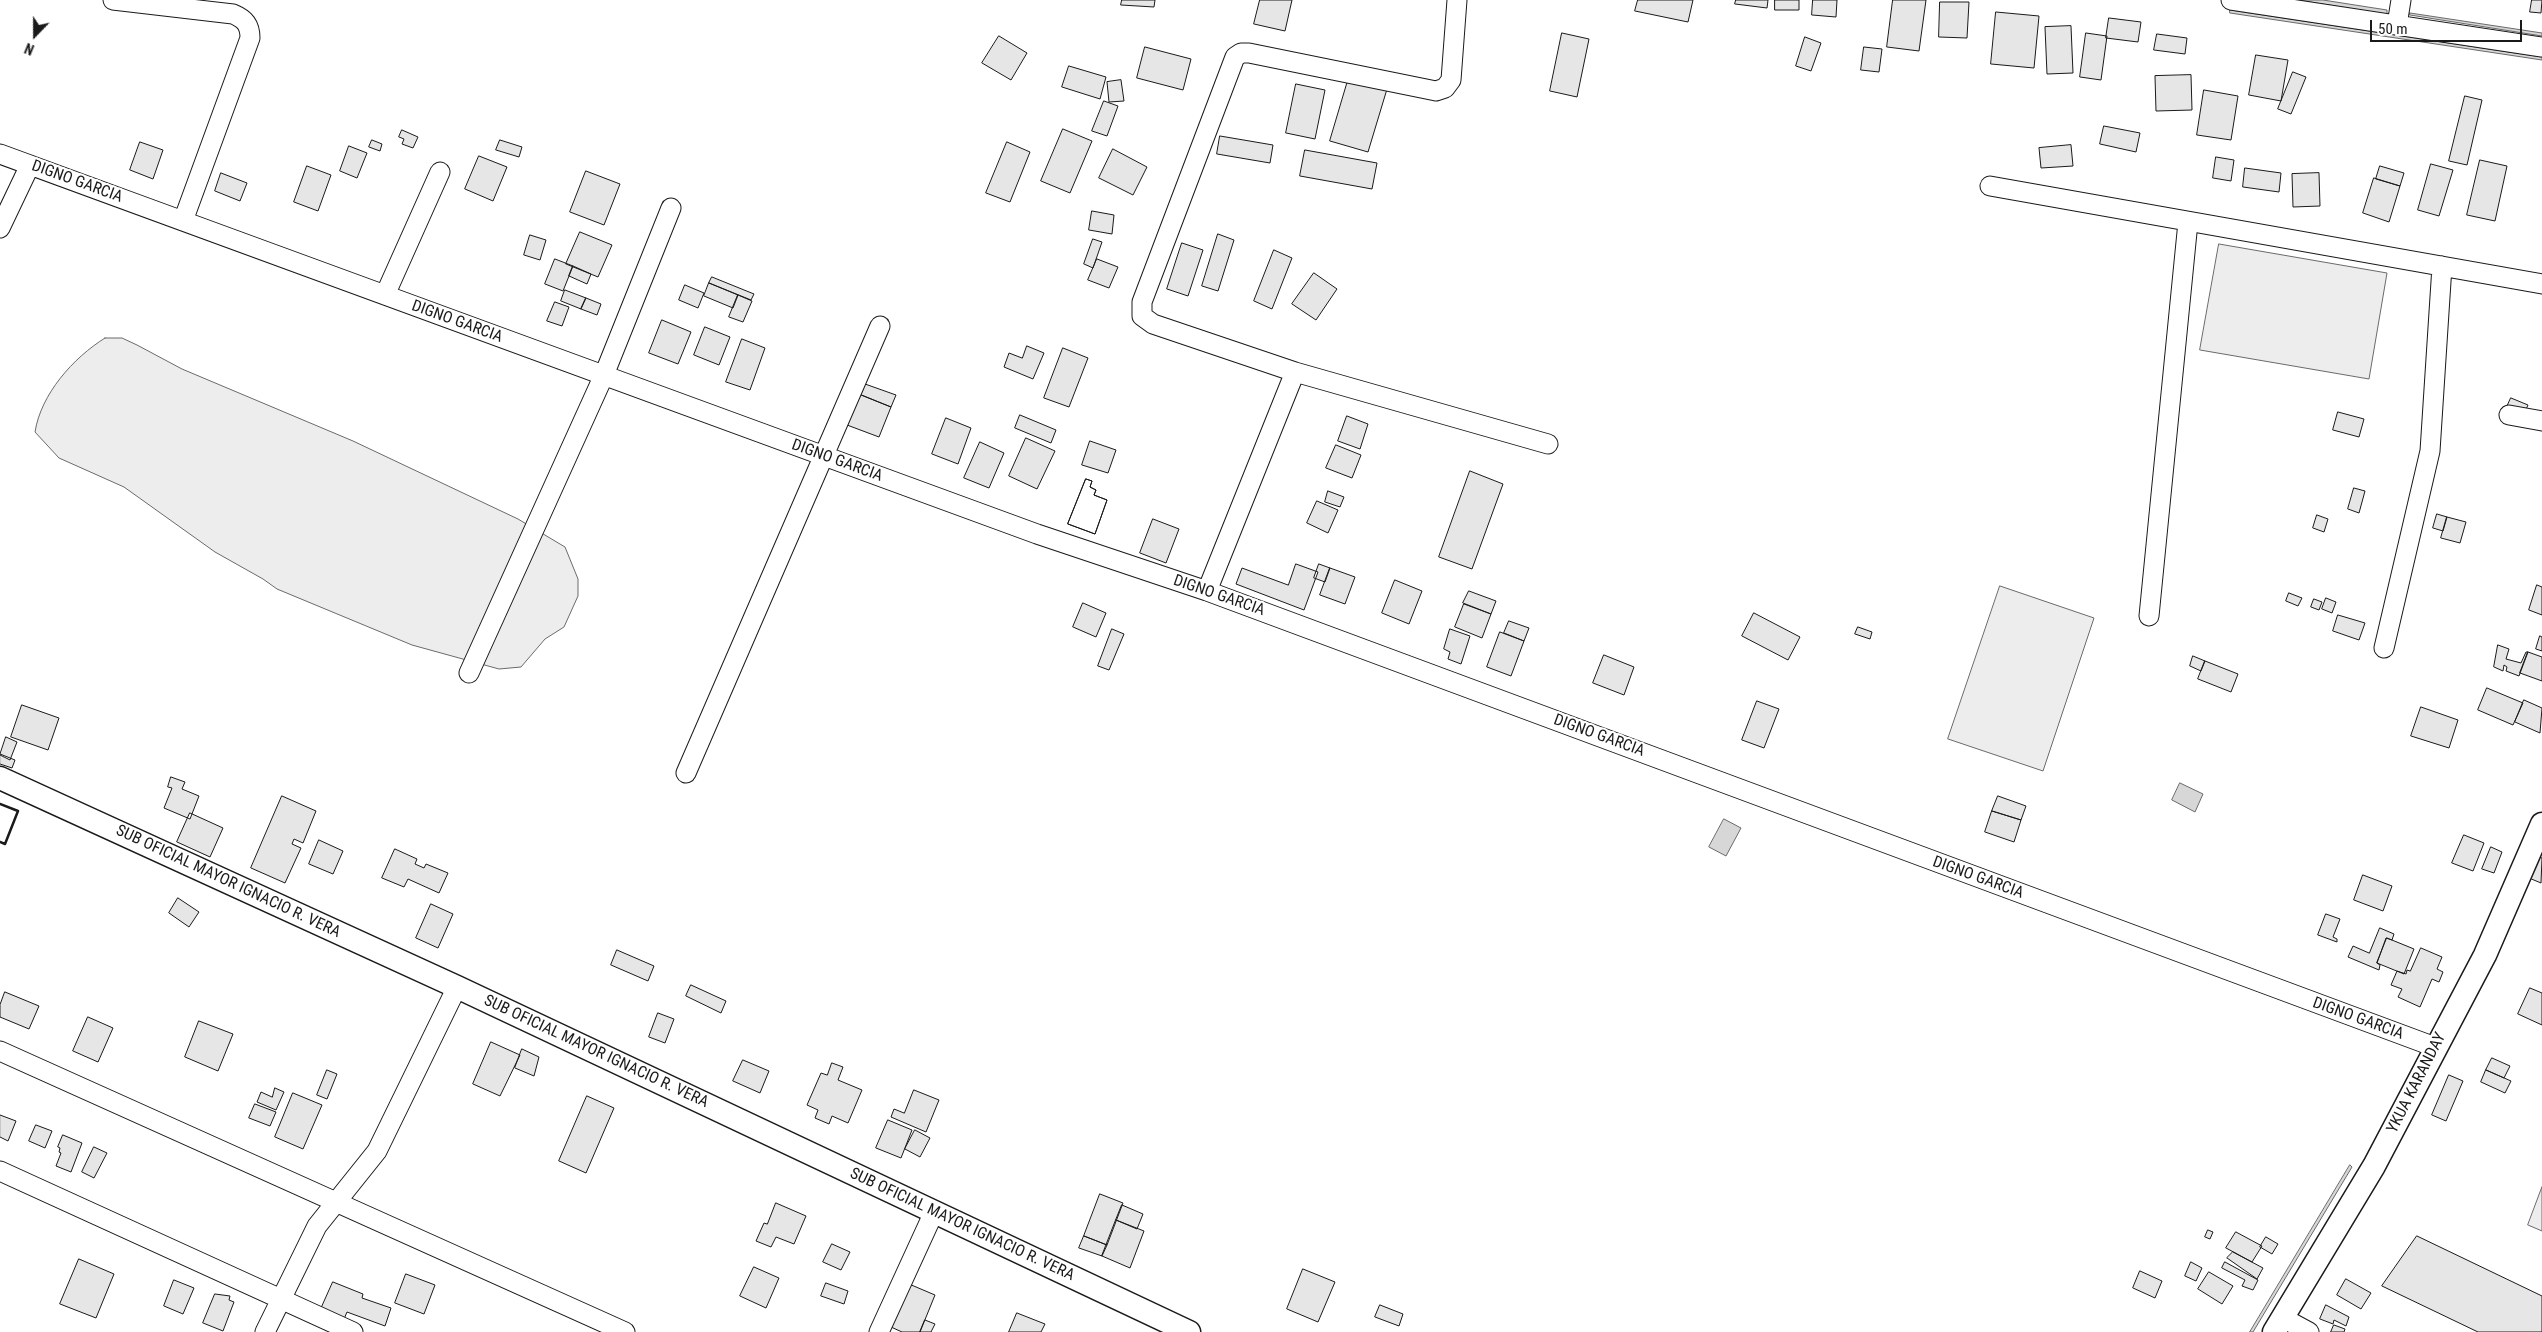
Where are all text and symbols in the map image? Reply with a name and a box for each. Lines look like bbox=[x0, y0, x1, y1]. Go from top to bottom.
north arrow bbox=[10, 10, 60, 60]
scale bar bbox=[2372, 10, 2524, 42]
text: 50 m bbox=[2378, 20, 2408, 38]
text: N bbox=[22, 40, 36, 58]
street label: DIGNO GARCIA bbox=[29, 157, 125, 207]
street label: DIGNO GARCIA bbox=[409, 297, 505, 347]
street label: DIGNO GARCIA bbox=[789, 436, 885, 486]
street label: DIGNO GARCIA bbox=[1171, 571, 1267, 621]
street label: DIGNO GARCIA bbox=[1551, 711, 1647, 761]
street label: SUB OFICIAL MAYOR IGNACIO R. VERA bbox=[113, 821, 343, 943]
street label: DIGNO GARCIA bbox=[1930, 853, 2026, 903]
street label: SUB OFICIAL MAYOR IGNACIO R. VERA bbox=[481, 991, 711, 1113]
street label: DIGNO GARCIA bbox=[2310, 994, 2406, 1044]
street label: YKUA KARANDAY bbox=[2383, 1030, 2451, 1136]
street label: SUB OFICIAL MAYOR IGNACIO R. VERA bbox=[847, 1164, 1077, 1286]

